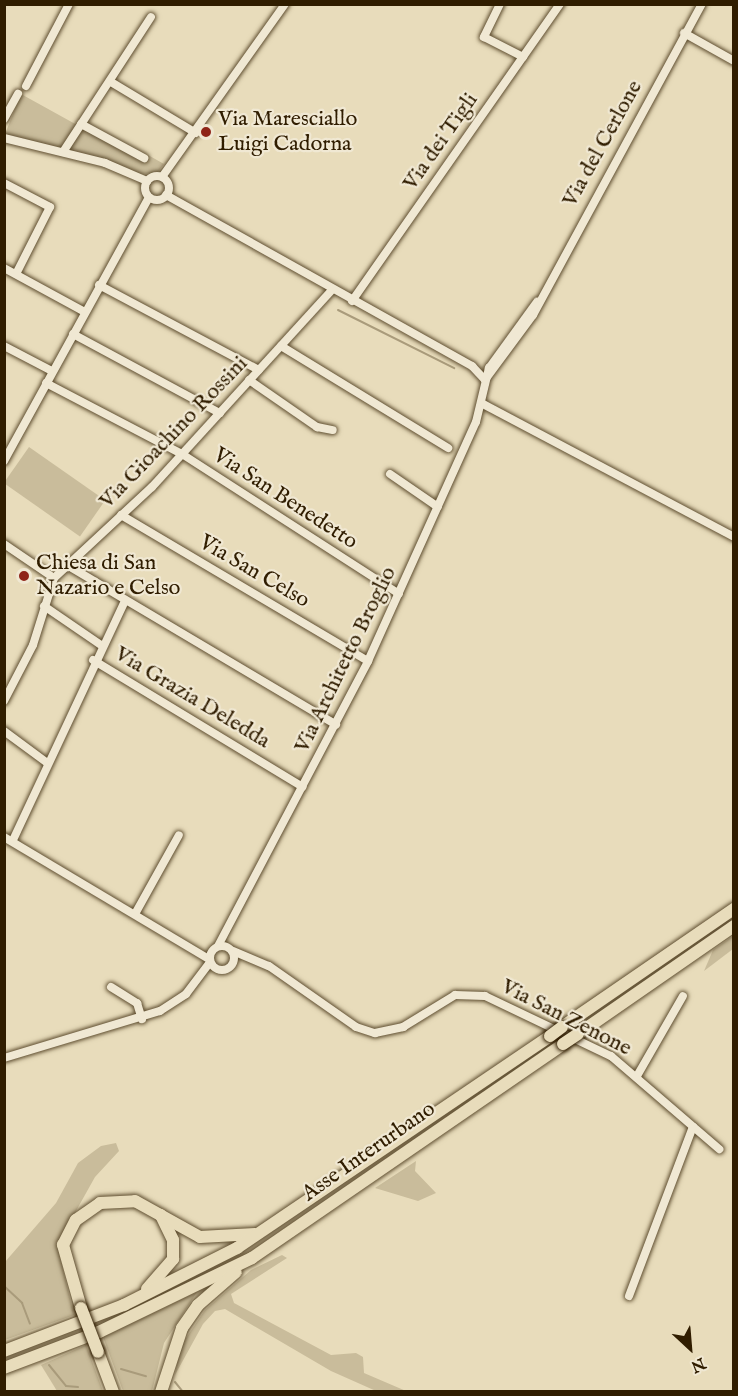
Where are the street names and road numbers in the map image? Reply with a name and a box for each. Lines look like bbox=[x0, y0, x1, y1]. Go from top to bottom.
street label: Via del Cerlone bbox=[557, 76, 649, 212]
street label: Via dei Tigli bbox=[398, 88, 484, 196]
street label: Via Gioachino Rossini bbox=[94, 351, 254, 515]
street label: Via San Benedetto bbox=[208, 442, 362, 556]
street label: Via San Celso bbox=[194, 530, 314, 614]
street label: Via Architetto Broglio bbox=[289, 563, 403, 757]
street label: Via Grazia Deledda bbox=[109, 641, 275, 755]
street label: Via San Zenone bbox=[496, 974, 636, 1062]
street label: Asse Interurbano bbox=[297, 1096, 441, 1208]

